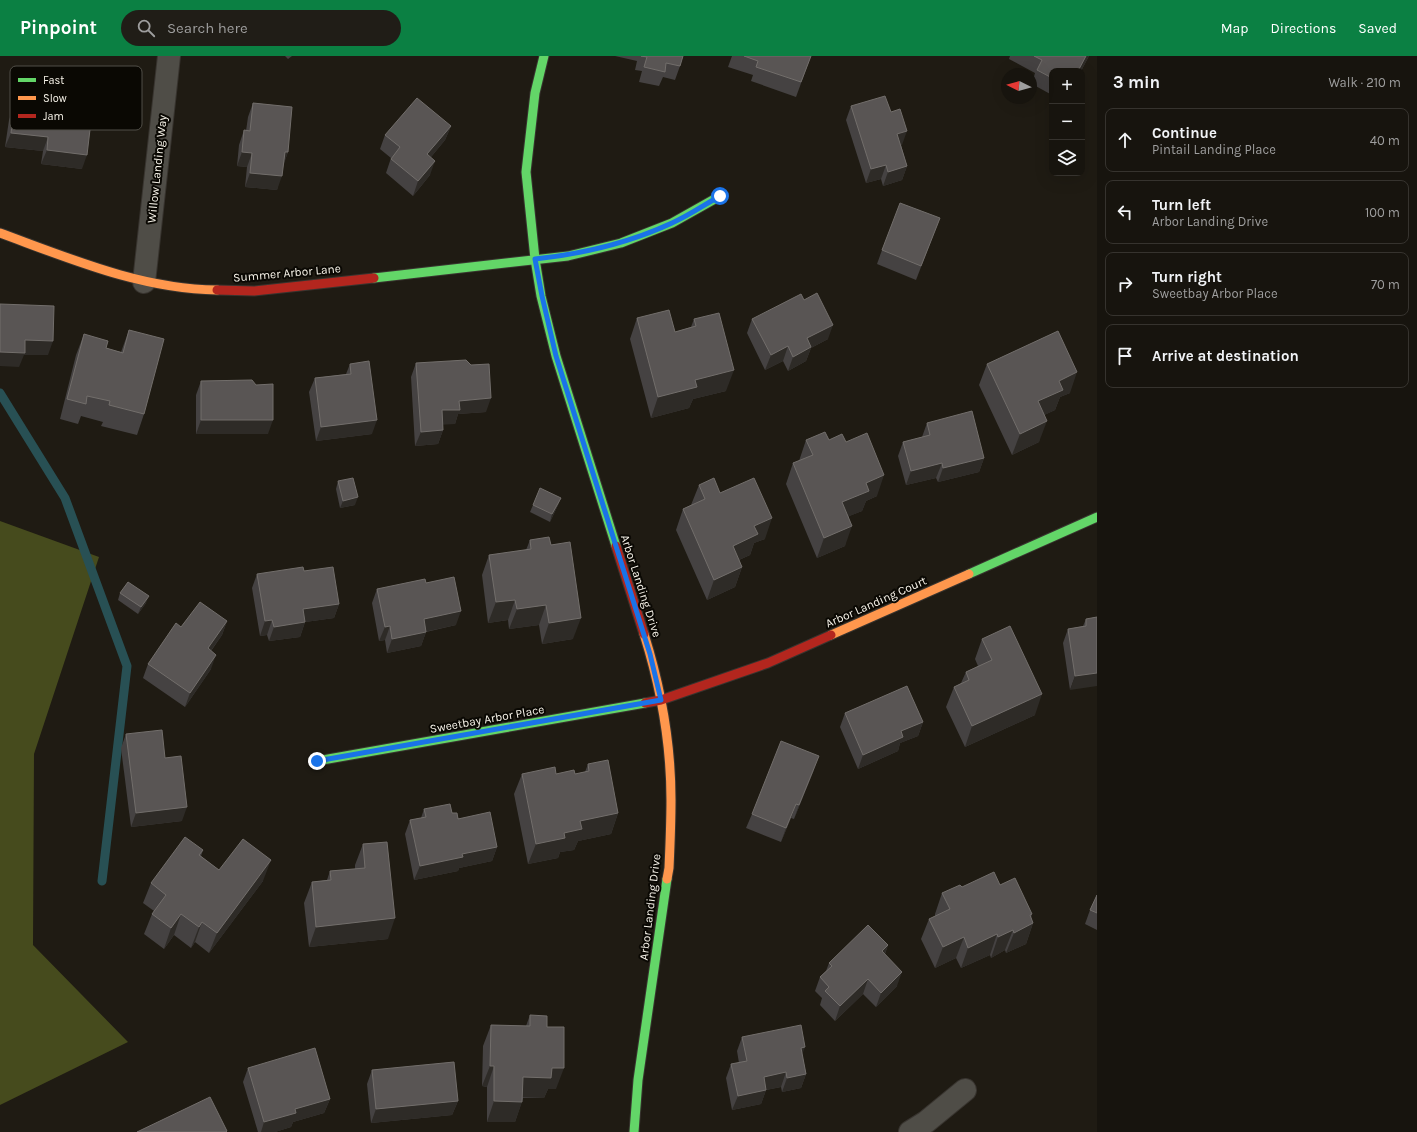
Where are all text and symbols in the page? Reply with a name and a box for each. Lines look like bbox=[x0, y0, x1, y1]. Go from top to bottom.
search box bbox=[121, 10, 401, 46]
text: Pinpoint bbox=[20, 17, 97, 39]
icon: search bbox=[135, 17, 157, 39]
text: Search here bbox=[167, 19, 248, 37]
text: Map bbox=[1221, 20, 1249, 37]
text: Directions bbox=[1271, 20, 1336, 37]
text: Saved bbox=[1358, 20, 1397, 37]
legend bbox=[10, 66, 142, 130]
north arrow bbox=[1001, 68, 1037, 104]
map controls bbox=[1049, 68, 1085, 176]
button: + bbox=[1049, 68, 1085, 104]
text: 3 min bbox=[1113, 72, 1160, 92]
text: Fast bbox=[43, 74, 64, 87]
text: Walk · 210 m bbox=[1328, 75, 1401, 90]
text: Slow bbox=[43, 92, 67, 105]
button: − bbox=[1049, 104, 1085, 140]
text: Jam bbox=[43, 110, 64, 123]
street label: Willow Landing Way bbox=[144, 114, 170, 224]
text: Continue bbox=[1152, 124, 1217, 142]
icon: ahead bbox=[1114, 129, 1136, 151]
text: 40 m bbox=[1370, 133, 1400, 148]
button: layers bbox=[1049, 140, 1085, 176]
text: Pintail Landing Place bbox=[1152, 142, 1276, 157]
route start bbox=[711, 187, 729, 205]
text: Turn left bbox=[1152, 196, 1211, 214]
icon: left bbox=[1114, 201, 1136, 223]
text: 100 m bbox=[1365, 205, 1400, 220]
text: Arbor Landing Drive bbox=[1152, 214, 1268, 229]
street label: Summer Arbor Lane bbox=[233, 261, 341, 285]
text: Turn right bbox=[1152, 268, 1222, 286]
icon: right bbox=[1114, 273, 1136, 295]
text: 70 m bbox=[1371, 277, 1400, 292]
text: Sweetbay Arbor Place bbox=[1152, 286, 1278, 301]
icon: arrive bbox=[1114, 345, 1136, 367]
text: Arrive at destination bbox=[1152, 347, 1299, 365]
street label: Arbor Landing Drive bbox=[618, 533, 664, 639]
street label: Arbor Landing Court bbox=[823, 573, 929, 631]
street label: Sweetbay Arbor Place bbox=[429, 702, 545, 736]
route end bbox=[308, 752, 326, 770]
street label: Arbor Landing Drive bbox=[637, 853, 663, 961]

